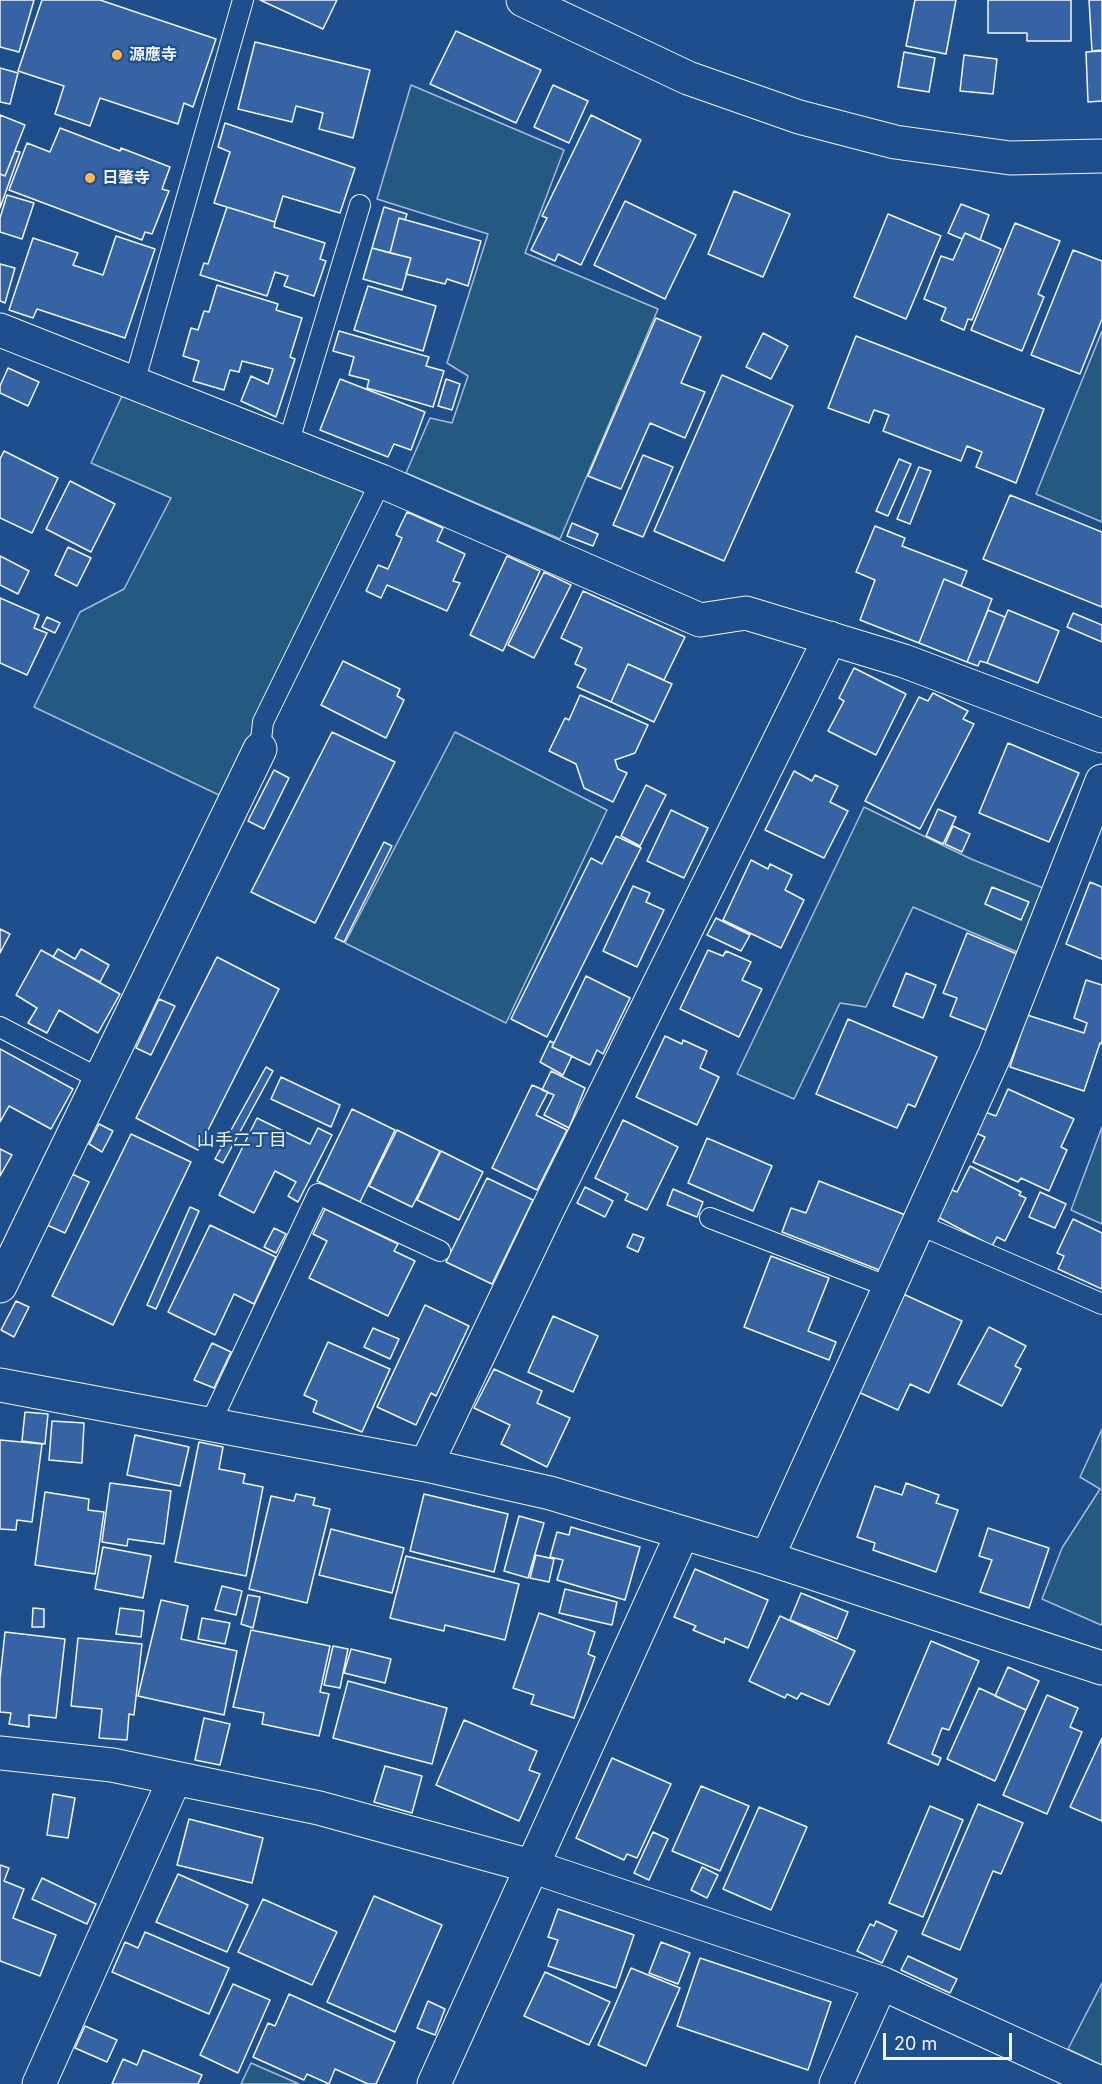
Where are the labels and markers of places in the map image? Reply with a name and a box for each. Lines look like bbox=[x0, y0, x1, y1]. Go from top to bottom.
place label: 源應寺 bbox=[129, 45, 177, 65]
marker: 源應寺 bbox=[110, 48, 124, 62]
place label: 日肇寺 bbox=[102, 168, 150, 188]
marker: 日肇寺 bbox=[83, 171, 97, 185]

